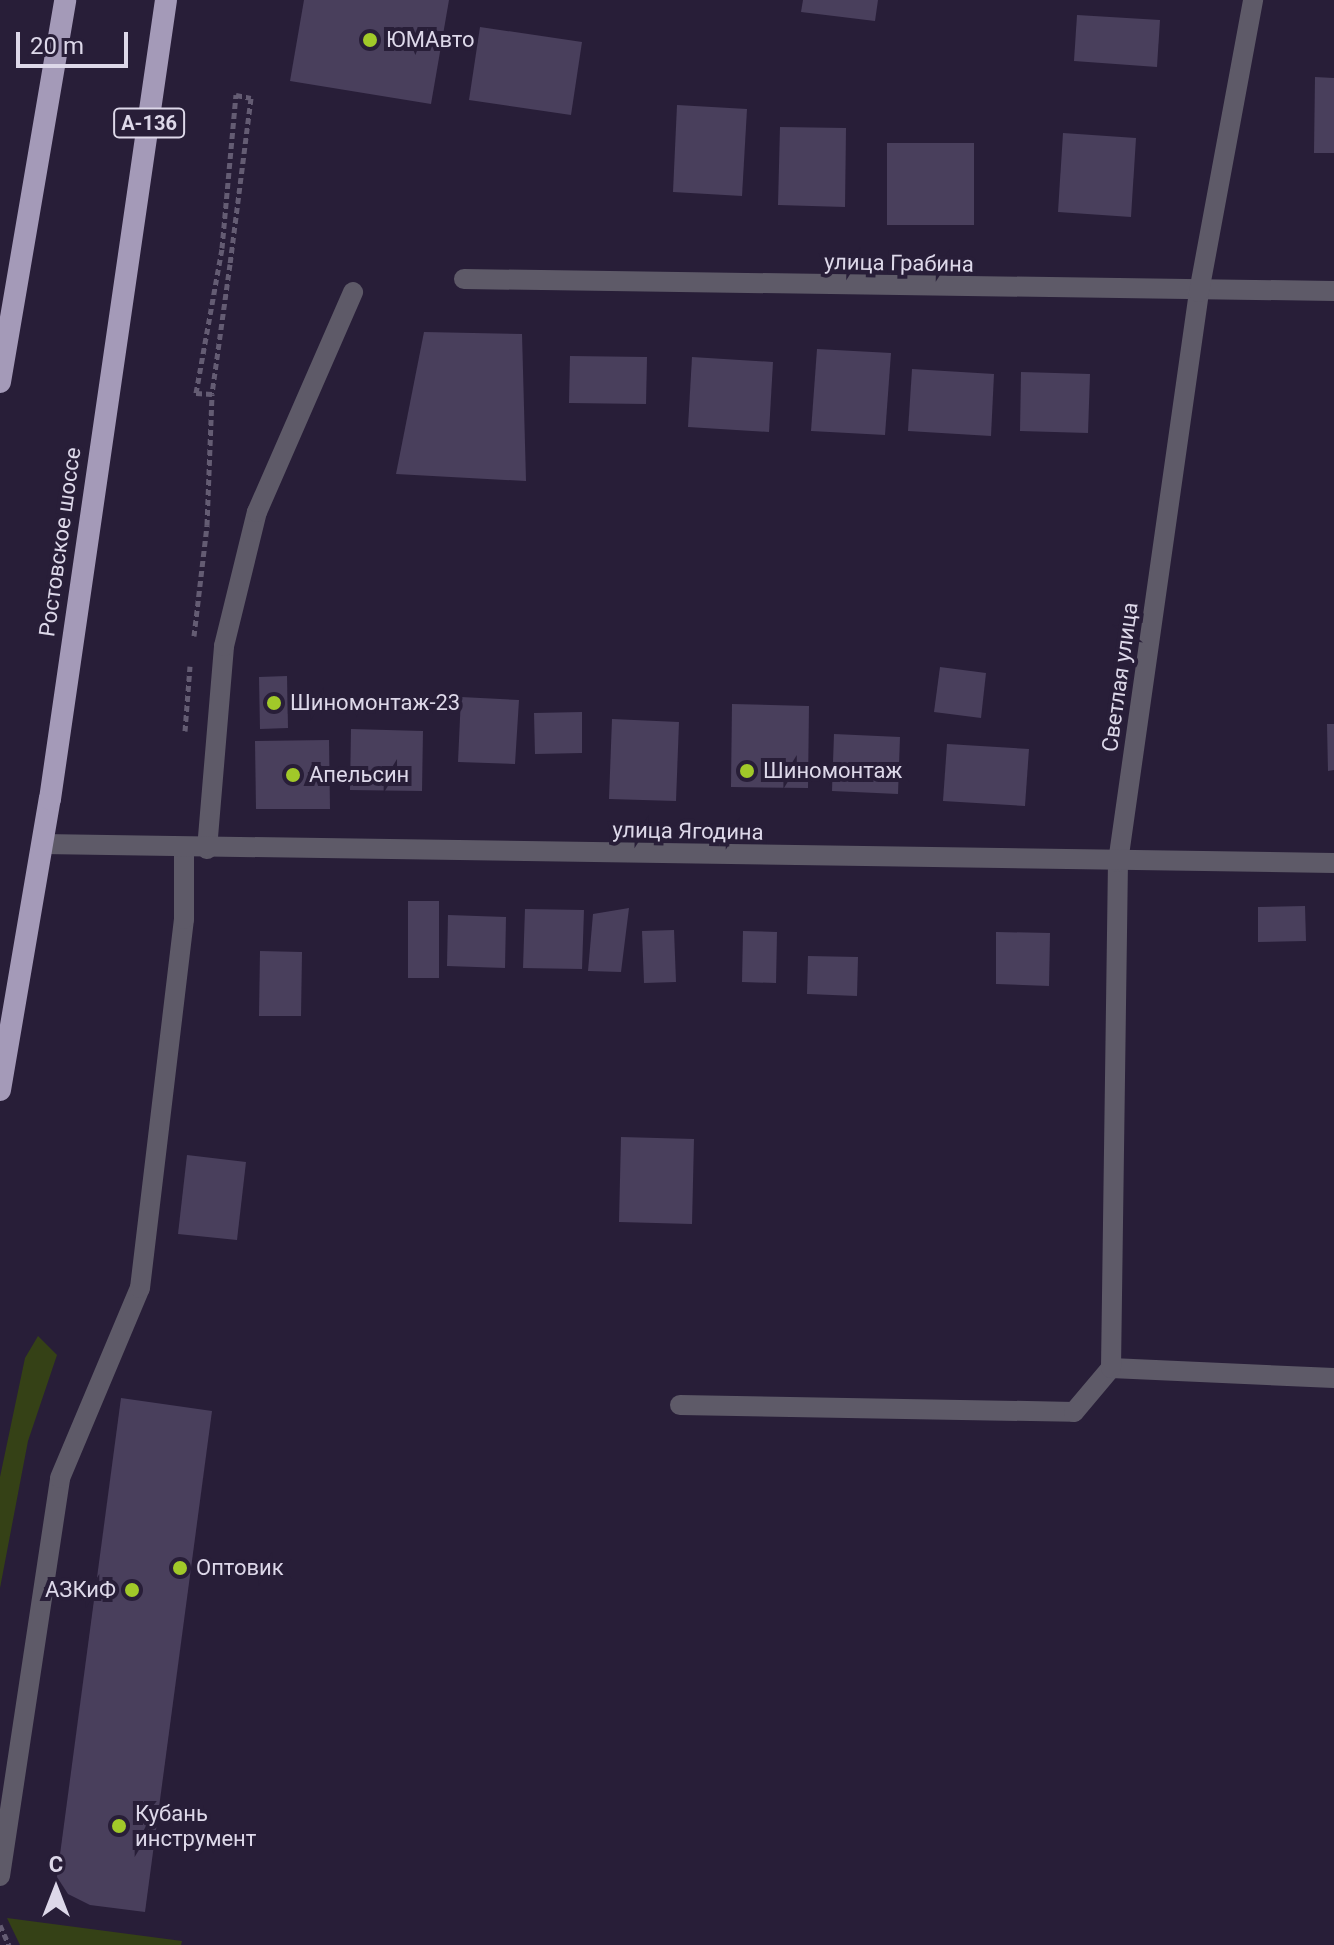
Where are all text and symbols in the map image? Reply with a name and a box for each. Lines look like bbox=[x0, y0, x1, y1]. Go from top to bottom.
scale bar bbox=[20, 16, 132, 66]
place label: ЮМАвто bbox=[386, 27, 475, 53]
marker: ЮМАвто bbox=[361, 31, 379, 49]
text: 20 m bbox=[30, 32, 84, 60]
road number: А-136 bbox=[113, 107, 185, 139]
street label: улица Грабина bbox=[824, 248, 974, 278]
street label: Ростовское шоссе bbox=[34, 446, 86, 638]
street label: Светлая улица bbox=[1096, 601, 1144, 753]
place label: Шиномонтаж-23 bbox=[290, 690, 460, 716]
marker: Шиномонтаж-23 bbox=[265, 694, 283, 712]
place label: Шиномонтаж bbox=[763, 758, 902, 784]
place label: Апельсин bbox=[309, 762, 409, 788]
marker: Шиномонтаж bbox=[738, 762, 756, 780]
marker: Апельсин bbox=[284, 766, 302, 784]
street label: улица Ягодина bbox=[612, 816, 764, 846]
place label: Оптовик bbox=[196, 1555, 284, 1581]
marker: Оптовик bbox=[171, 1559, 189, 1577]
place label: АЗКиФ bbox=[45, 1577, 116, 1603]
marker: АЗКиФ bbox=[123, 1581, 141, 1599]
place label: Кубань инструмент bbox=[135, 1800, 256, 1852]
marker: Кубань инструмент bbox=[110, 1817, 128, 1835]
north arrow bbox=[16, 1849, 96, 1929]
text: С bbox=[49, 1852, 63, 1877]

